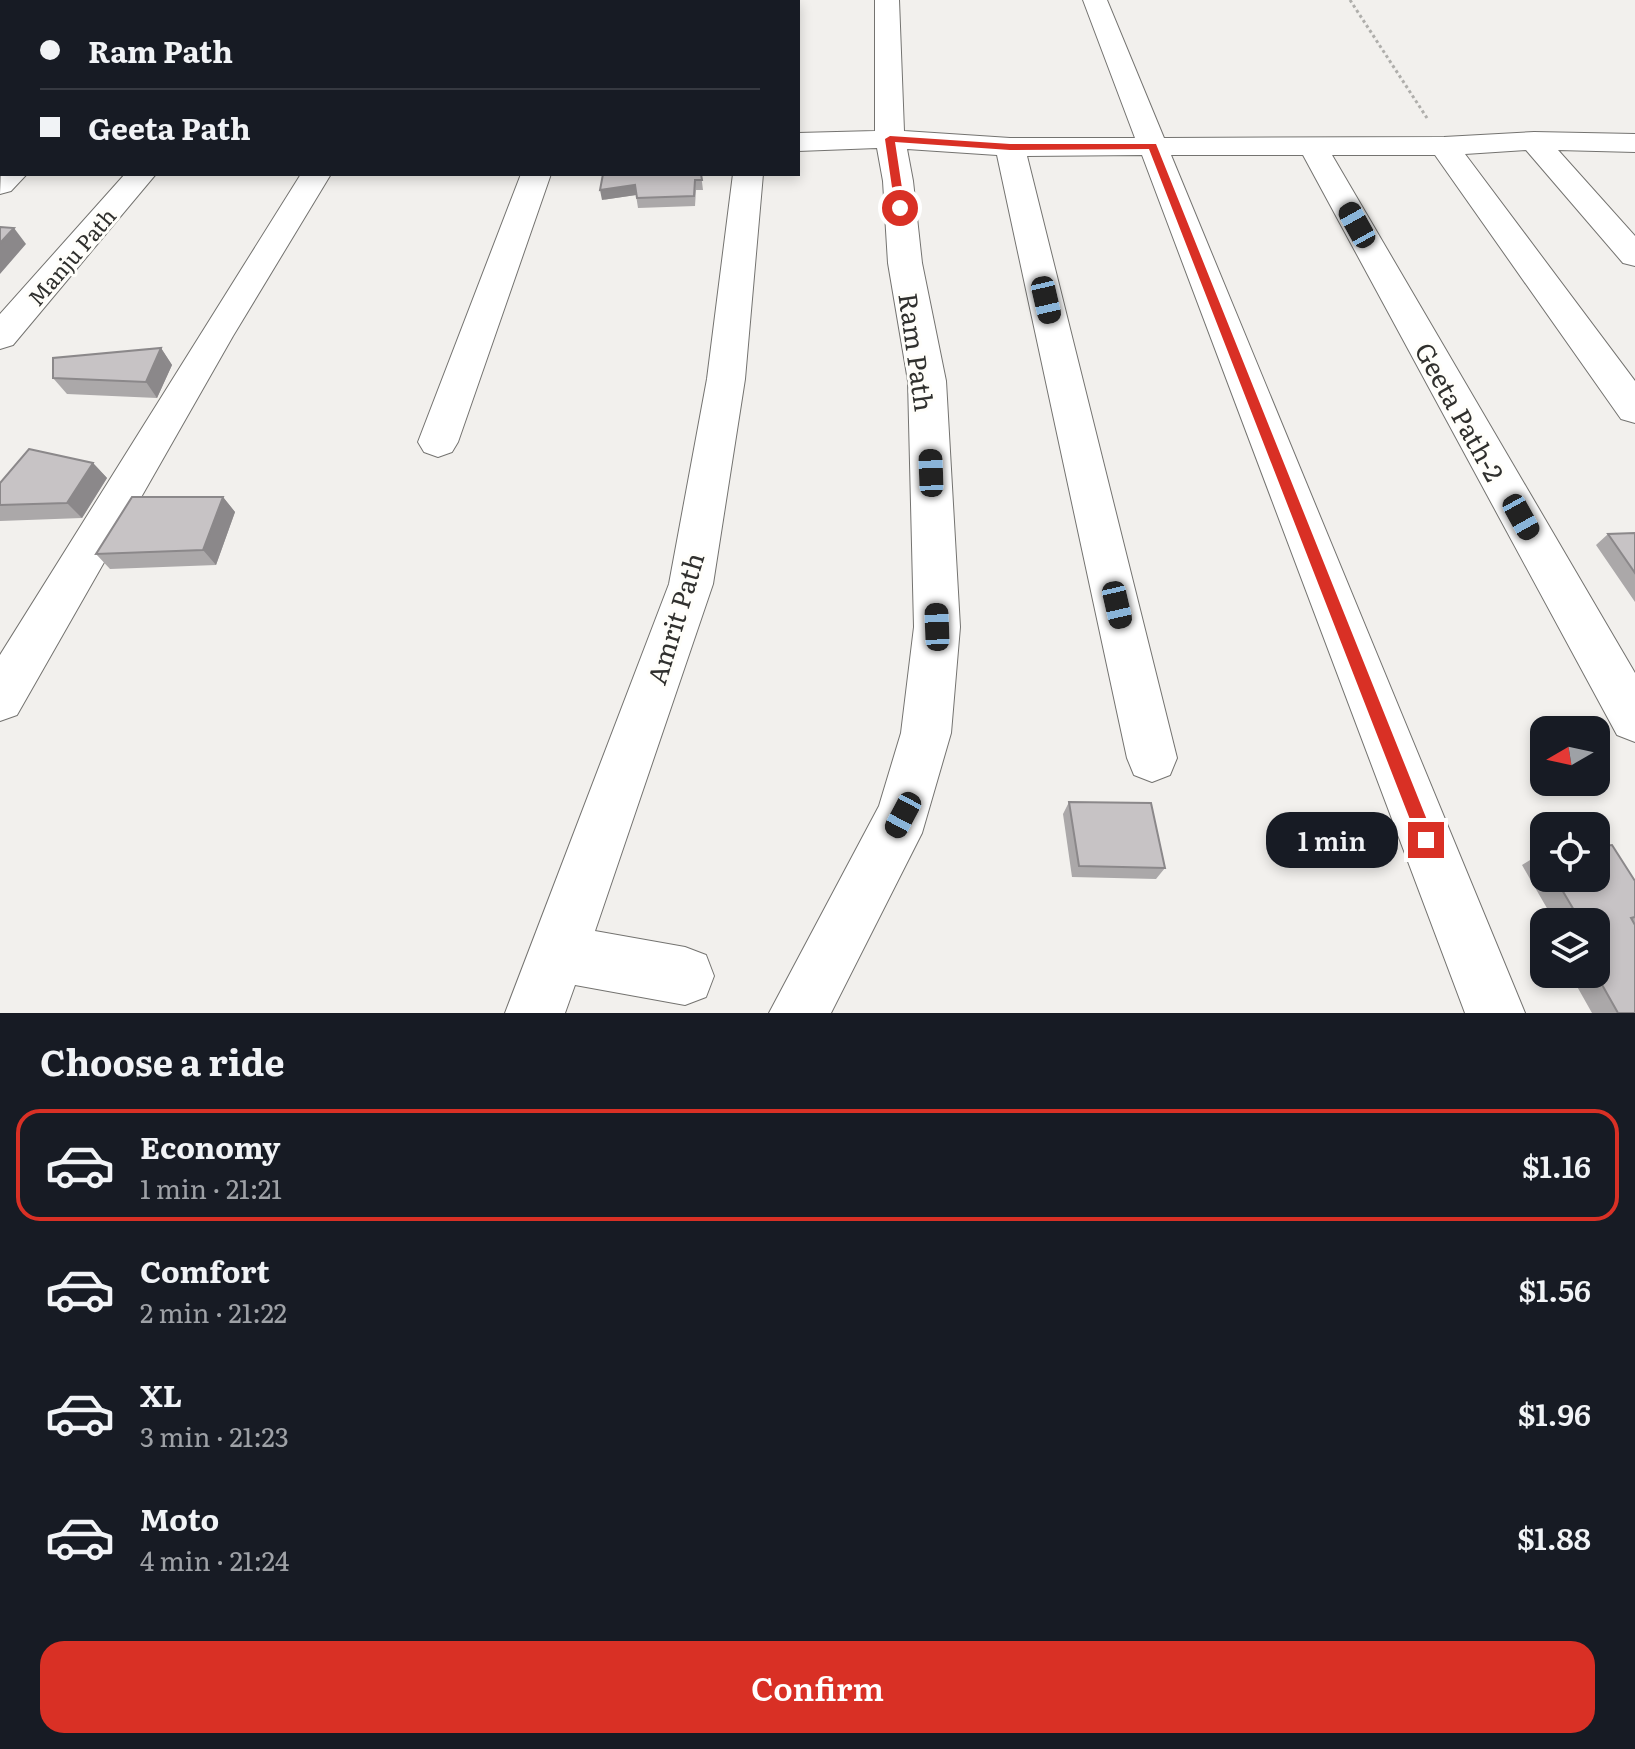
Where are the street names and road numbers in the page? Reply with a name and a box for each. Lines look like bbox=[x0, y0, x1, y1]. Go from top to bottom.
street label: Manju Path bbox=[19, 200, 123, 312]
street label: Ram Path bbox=[890, 290, 946, 414]
street label: Geeta Path-2 bbox=[1407, 334, 1515, 488]
street label: Amrit Path bbox=[635, 547, 713, 689]

